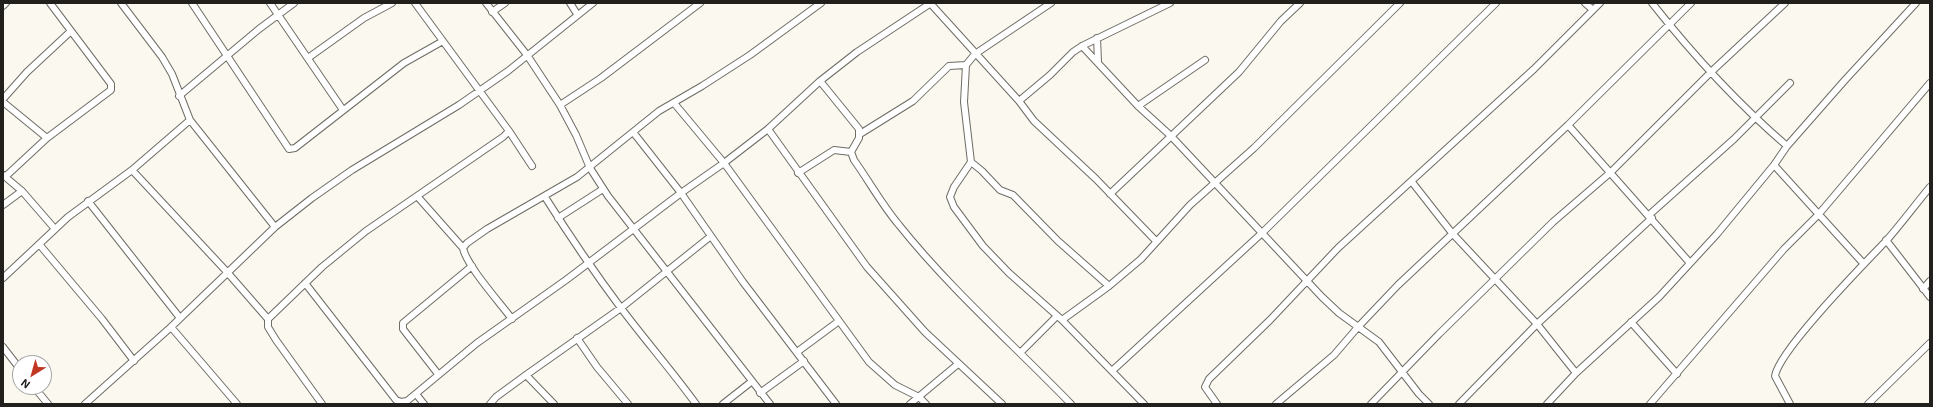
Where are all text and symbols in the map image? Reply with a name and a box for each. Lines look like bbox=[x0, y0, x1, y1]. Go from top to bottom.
north arrow bbox=[12, 355, 52, 395]
text: N bbox=[18, 377, 32, 392]

